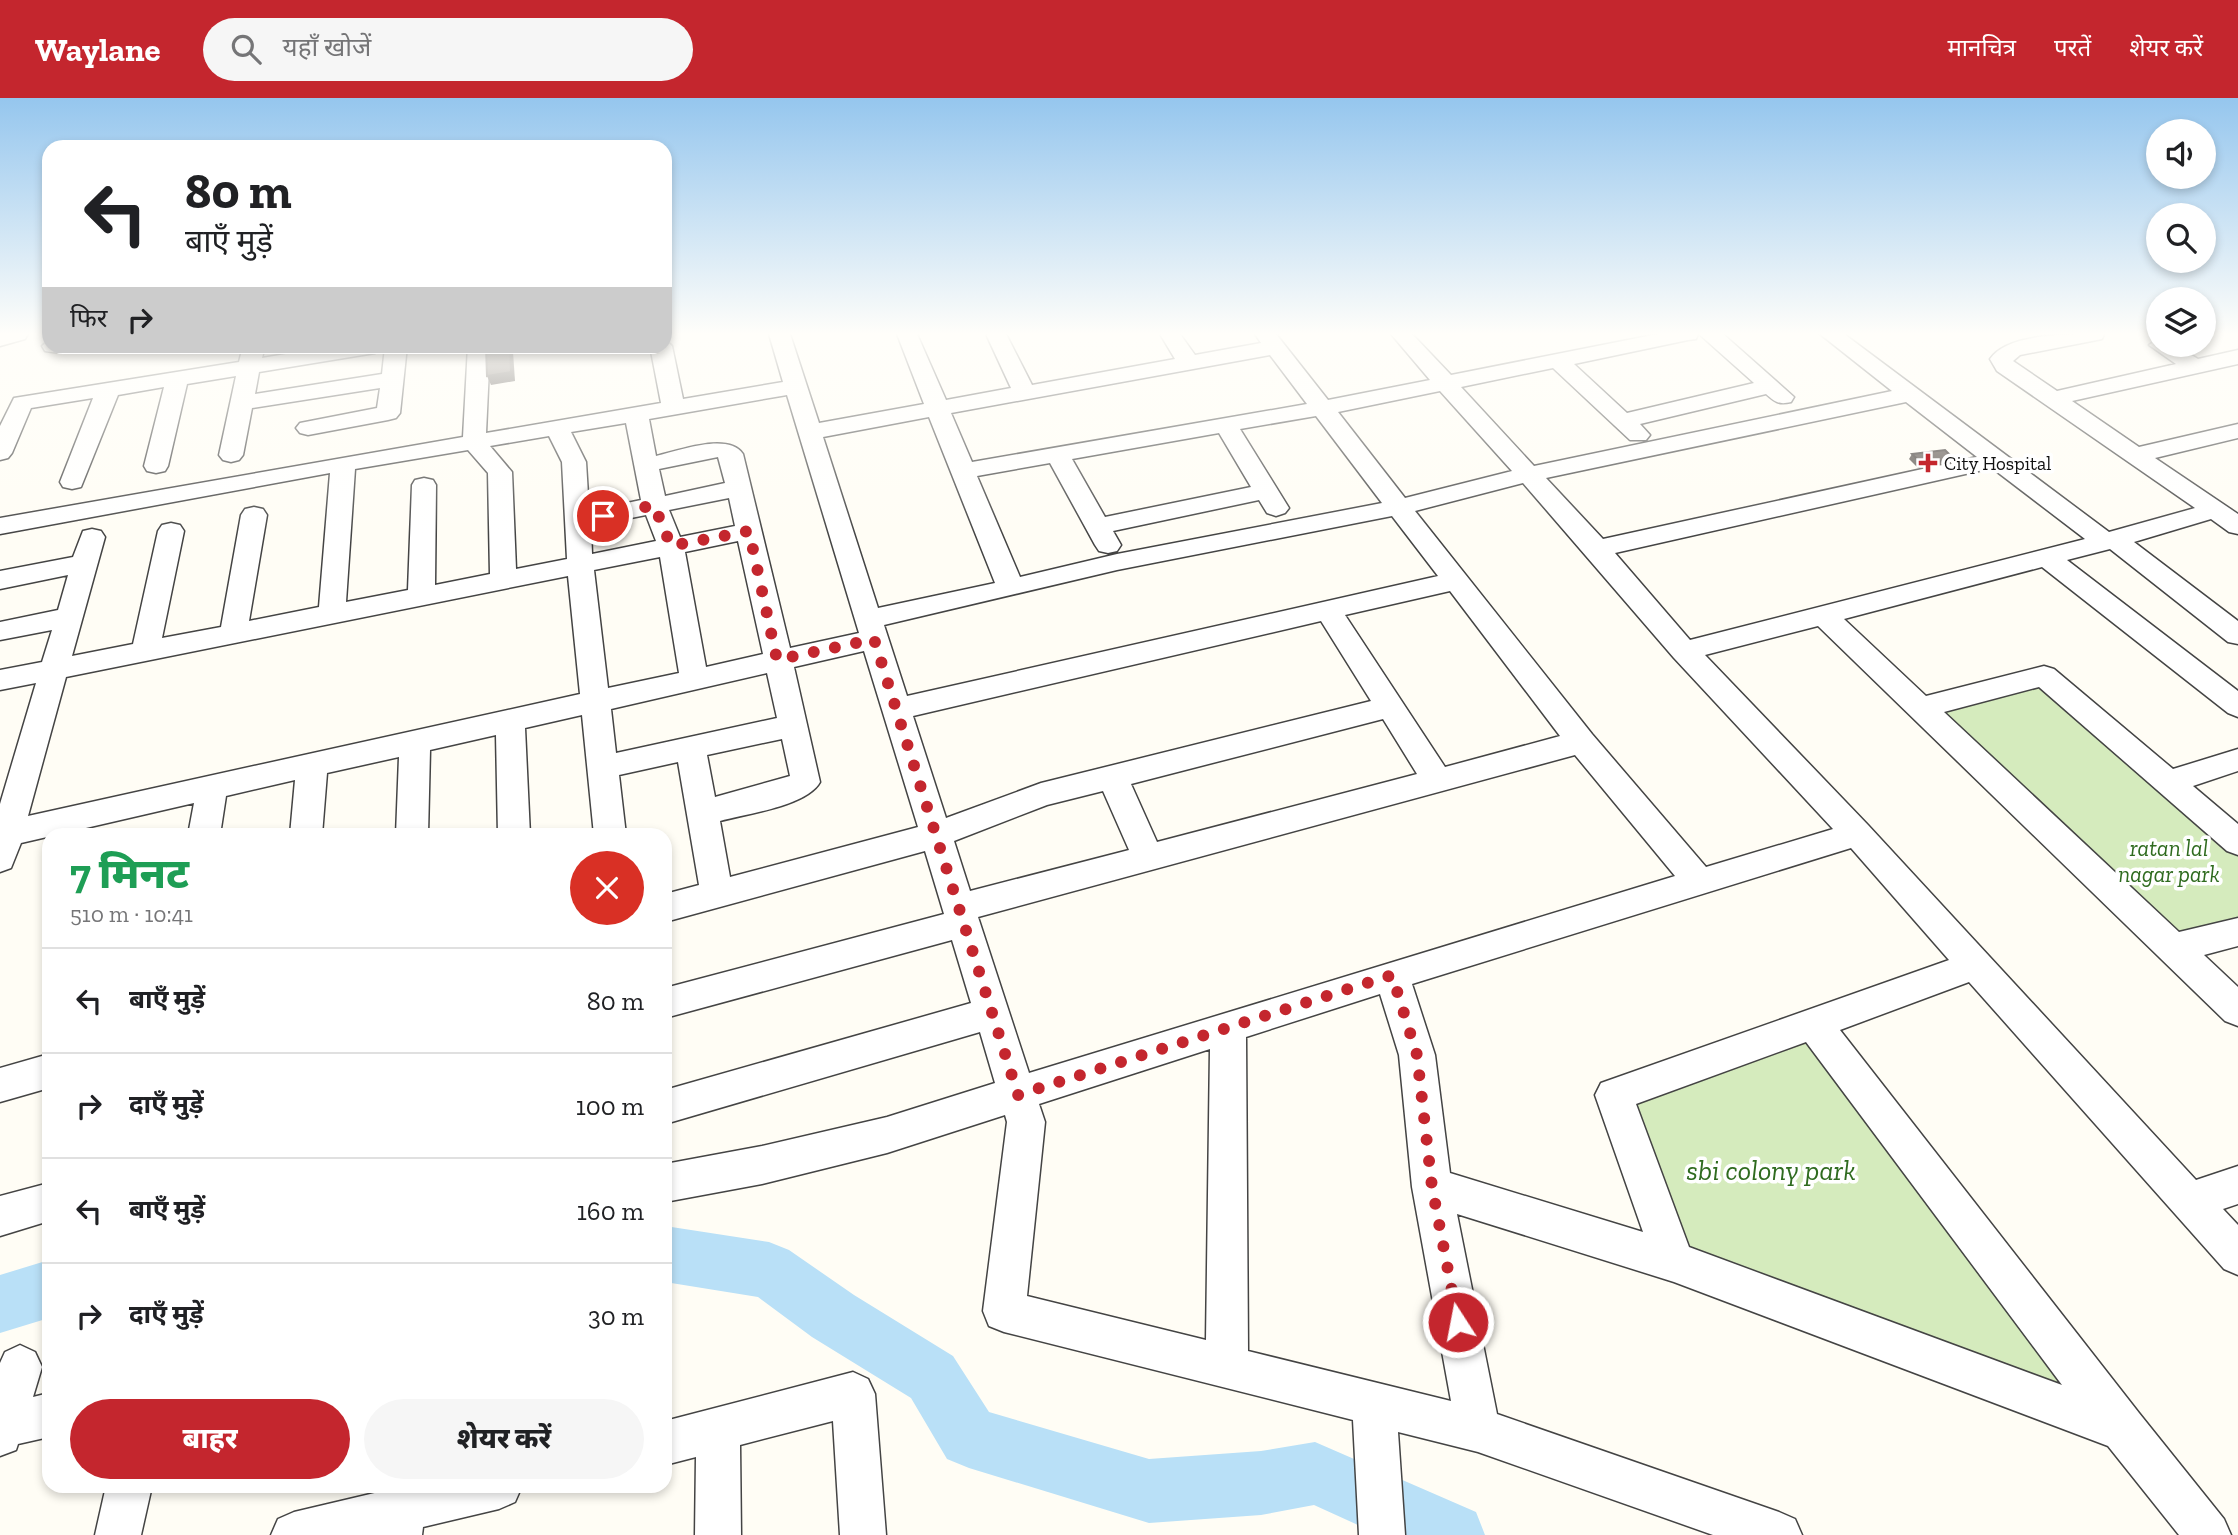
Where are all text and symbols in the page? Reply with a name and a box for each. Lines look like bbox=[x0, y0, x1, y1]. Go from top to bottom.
search box bbox=[203, 18, 693, 81]
text: Waylane bbox=[35, 30, 161, 69]
icon: search bbox=[227, 30, 265, 68]
text: यहाँ खोजें bbox=[283, 31, 371, 63]
text: मानचित्र bbox=[1948, 33, 2016, 62]
text: परतें bbox=[2054, 33, 2091, 62]
text: शेयर करें bbox=[2129, 33, 2203, 62]
map controls bbox=[2146, 119, 2216, 357]
button: sound bbox=[2146, 119, 2216, 189]
text: 80 m bbox=[185, 162, 292, 221]
icon: left bbox=[70, 168, 161, 259]
button: search bbox=[2146, 203, 2216, 273]
text: बाएँ मुड़ें bbox=[185, 222, 273, 260]
button: layers bbox=[2146, 287, 2216, 357]
icon: right bbox=[121, 301, 159, 339]
text: फिर bbox=[70, 302, 107, 334]
place label: City Hospital bbox=[1944, 452, 2051, 475]
marker: City Hospital bbox=[1918, 453, 1938, 473]
pin bbox=[573, 486, 633, 546]
icon: arrive bbox=[584, 497, 622, 535]
park label: ratan lal nagar park bbox=[2118, 834, 2220, 888]
text: 7 मिनट bbox=[70, 848, 189, 899]
button: close bbox=[570, 851, 644, 925]
text: 510 m · 10:41 bbox=[70, 900, 193, 928]
icon: left bbox=[70, 982, 108, 1020]
text: बाएँ मुड़ें bbox=[129, 983, 205, 1015]
text: 80 m bbox=[587, 985, 644, 1017]
icon: right bbox=[70, 1087, 108, 1125]
text: दाएँ मुड़ें bbox=[129, 1088, 204, 1120]
text: 100 m bbox=[576, 1090, 644, 1122]
park label: sbi colony park bbox=[1686, 1154, 1856, 1187]
icon: left bbox=[70, 1192, 108, 1230]
text: बाएँ मुड़ें bbox=[129, 1193, 205, 1225]
text: 160 m bbox=[577, 1195, 644, 1227]
position arrow bbox=[1421, 1285, 1495, 1359]
icon: right bbox=[70, 1297, 108, 1335]
text: दाएँ मुड़ें bbox=[129, 1298, 204, 1330]
text: 30 m bbox=[588, 1300, 644, 1332]
button: बाहर bbox=[70, 1399, 350, 1479]
button: शेयर करें bbox=[364, 1399, 644, 1479]

